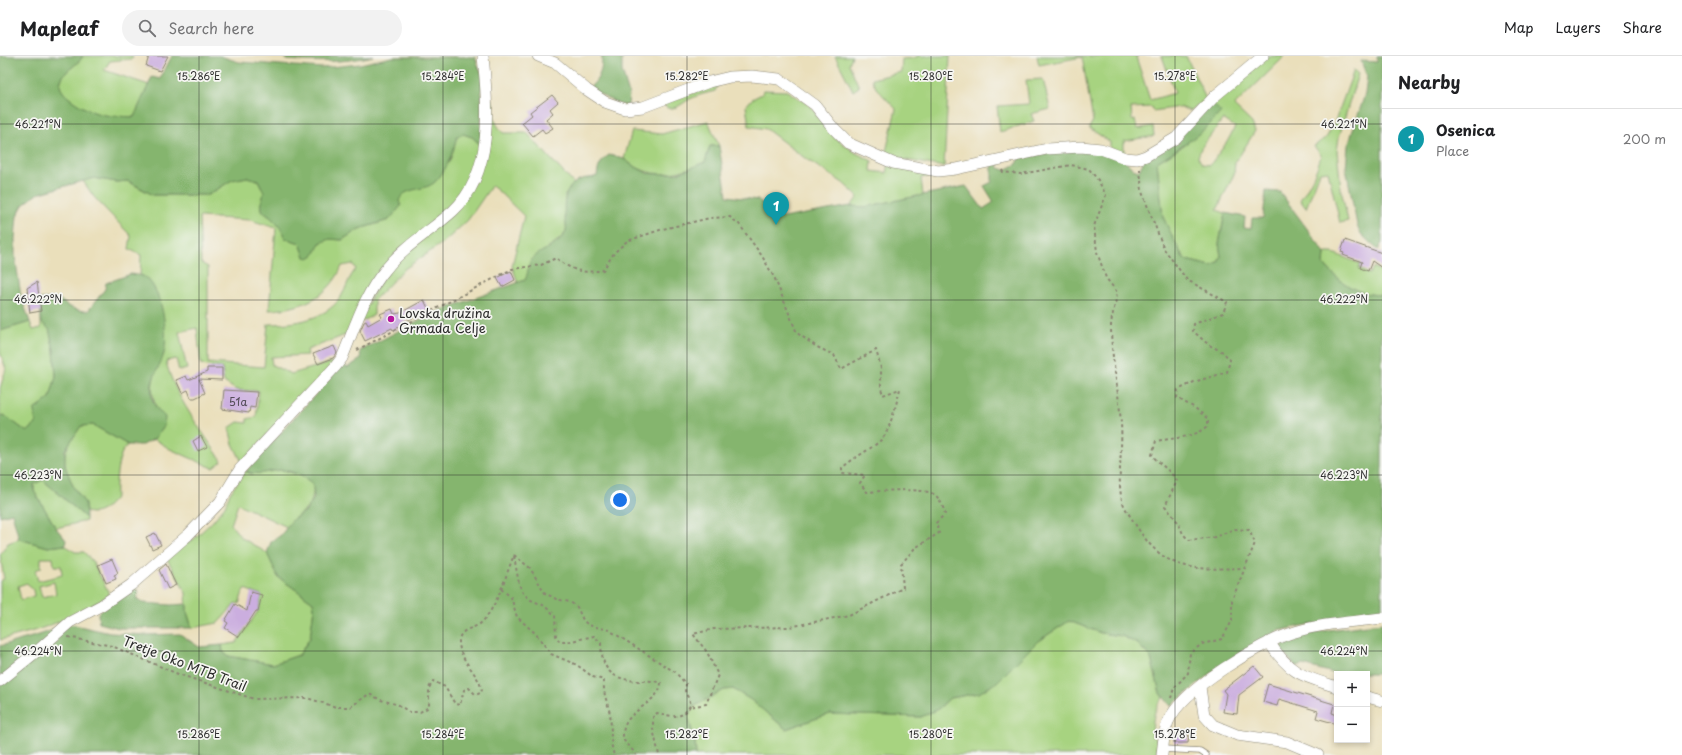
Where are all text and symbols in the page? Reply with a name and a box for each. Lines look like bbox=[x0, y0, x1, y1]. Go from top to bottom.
search box bbox=[122, 10, 402, 46]
text: Mapleaf bbox=[20, 14, 98, 42]
text: Search here bbox=[168, 16, 254, 39]
icon: search bbox=[136, 17, 158, 39]
text: Map bbox=[1504, 17, 1534, 38]
text: Layers bbox=[1556, 17, 1601, 38]
text: Share bbox=[1623, 17, 1662, 38]
text: 15.286°E bbox=[178, 68, 220, 83]
text: 15.284°E bbox=[421, 68, 465, 83]
text: 15.282°E bbox=[665, 68, 709, 83]
text: 15.280°E bbox=[909, 68, 953, 83]
text: 15.278°E bbox=[1154, 68, 1196, 83]
text: Nearby bbox=[1398, 69, 1460, 95]
text: 46.221°N bbox=[15, 116, 61, 131]
text: 46.221°N bbox=[1321, 116, 1367, 131]
text: Osenica bbox=[1436, 118, 1495, 141]
text: 1 bbox=[1408, 129, 1414, 148]
text: 200 m bbox=[1623, 129, 1666, 148]
text: Place bbox=[1436, 141, 1469, 160]
pin: 1 bbox=[763, 192, 789, 225]
text: 46.222°N bbox=[14, 291, 62, 306]
text: 46.222°N bbox=[1320, 291, 1368, 306]
place label: Lovska družina Grmada Celje bbox=[399, 303, 491, 337]
marker: Lovska družina Grmada Celje bbox=[386, 314, 396, 324]
house number: 51a bbox=[229, 393, 247, 410]
text: 46.223°N bbox=[14, 467, 62, 482]
text: 46.223°N bbox=[1320, 467, 1368, 482]
your location bbox=[610, 490, 630, 510]
street label: Tretje Oko MTB Trail bbox=[120, 631, 250, 695]
text: 46.224°N bbox=[14, 643, 62, 658]
text: 46.224°N bbox=[1320, 643, 1368, 658]
map controls bbox=[1334, 671, 1370, 743]
button: + bbox=[1334, 671, 1370, 707]
button: − bbox=[1334, 707, 1370, 743]
text: 15.286°E bbox=[178, 726, 220, 741]
text: 15.284°E bbox=[421, 726, 465, 741]
text: 15.282°E bbox=[665, 726, 709, 741]
text: 15.280°E bbox=[909, 726, 953, 741]
text: 15.278°E bbox=[1154, 726, 1196, 741]

